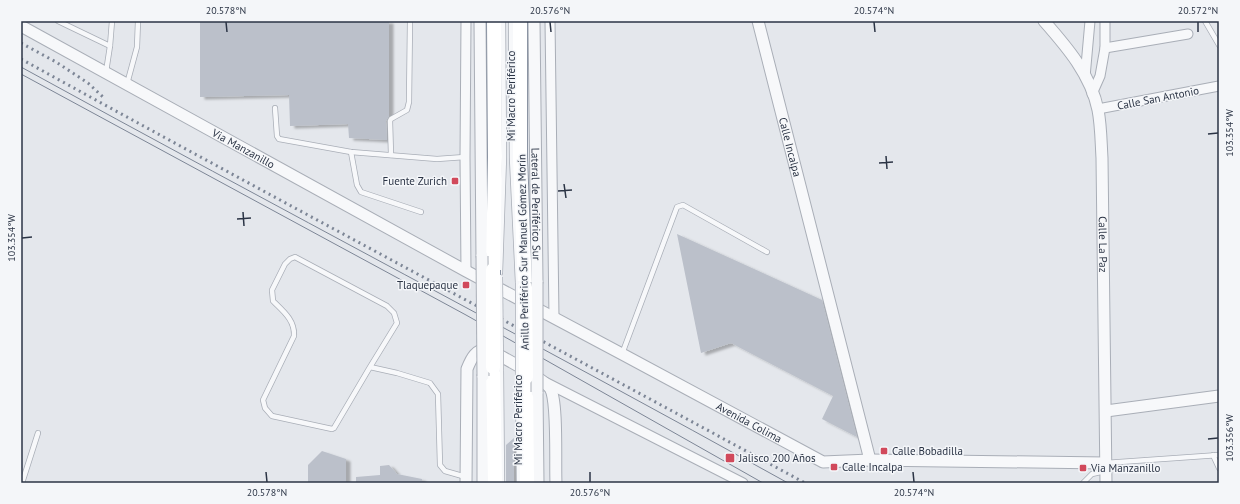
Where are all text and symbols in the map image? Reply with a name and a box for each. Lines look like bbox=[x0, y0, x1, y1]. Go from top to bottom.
text: 20.578°N bbox=[206, 4, 246, 17]
text: 20.576°N bbox=[530, 4, 570, 17]
text: 20.574°N bbox=[854, 4, 894, 17]
text: 20.572°N bbox=[1178, 4, 1218, 17]
street label: Mi Macro Periférico bbox=[504, 51, 518, 141]
street label: Calle San Antonio bbox=[1116, 83, 1200, 113]
text: 103.354°W bbox=[1223, 109, 1236, 157]
street label: Calle Incalpa bbox=[776, 116, 804, 178]
street label: Via Manzanillo bbox=[209, 125, 277, 171]
street label: Lateral de Periférico Sur bbox=[528, 148, 544, 261]
street label: Anillo Periférico Sur Manuel Gómez Morín bbox=[514, 154, 532, 350]
place label: Fuente Zurich bbox=[383, 174, 447, 188]
marker: Fuente Zurich bbox=[450, 176, 460, 186]
text: 103.354°W bbox=[5, 214, 18, 262]
street label: Calle La Paz bbox=[1096, 216, 1110, 273]
place label: Tlaquepaque bbox=[397, 278, 458, 292]
marker: Tlaquepaque bbox=[461, 280, 471, 290]
street label: Mi Macro Periférico bbox=[511, 375, 525, 465]
street label: Avenida Colima bbox=[714, 399, 784, 446]
text: 103.356°W bbox=[1223, 414, 1236, 462]
place label: Calle Bobadilla bbox=[892, 444, 963, 458]
marker: Calle Bobadilla bbox=[879, 446, 889, 456]
place label: Jalisco 200 Años bbox=[738, 451, 816, 465]
marker: Jalisco 200 Años bbox=[724, 452, 736, 464]
place label: Calle Incalpa bbox=[842, 460, 903, 474]
place label: Via Manzanillo bbox=[1090, 461, 1161, 475]
marker: Calle Incalpa bbox=[829, 462, 839, 472]
marker: Via Manzanillo bbox=[1078, 463, 1088, 473]
text: 20.578°N bbox=[247, 486, 287, 499]
text: 20.576°N bbox=[570, 486, 610, 499]
text: 20.574°N bbox=[894, 486, 934, 499]

